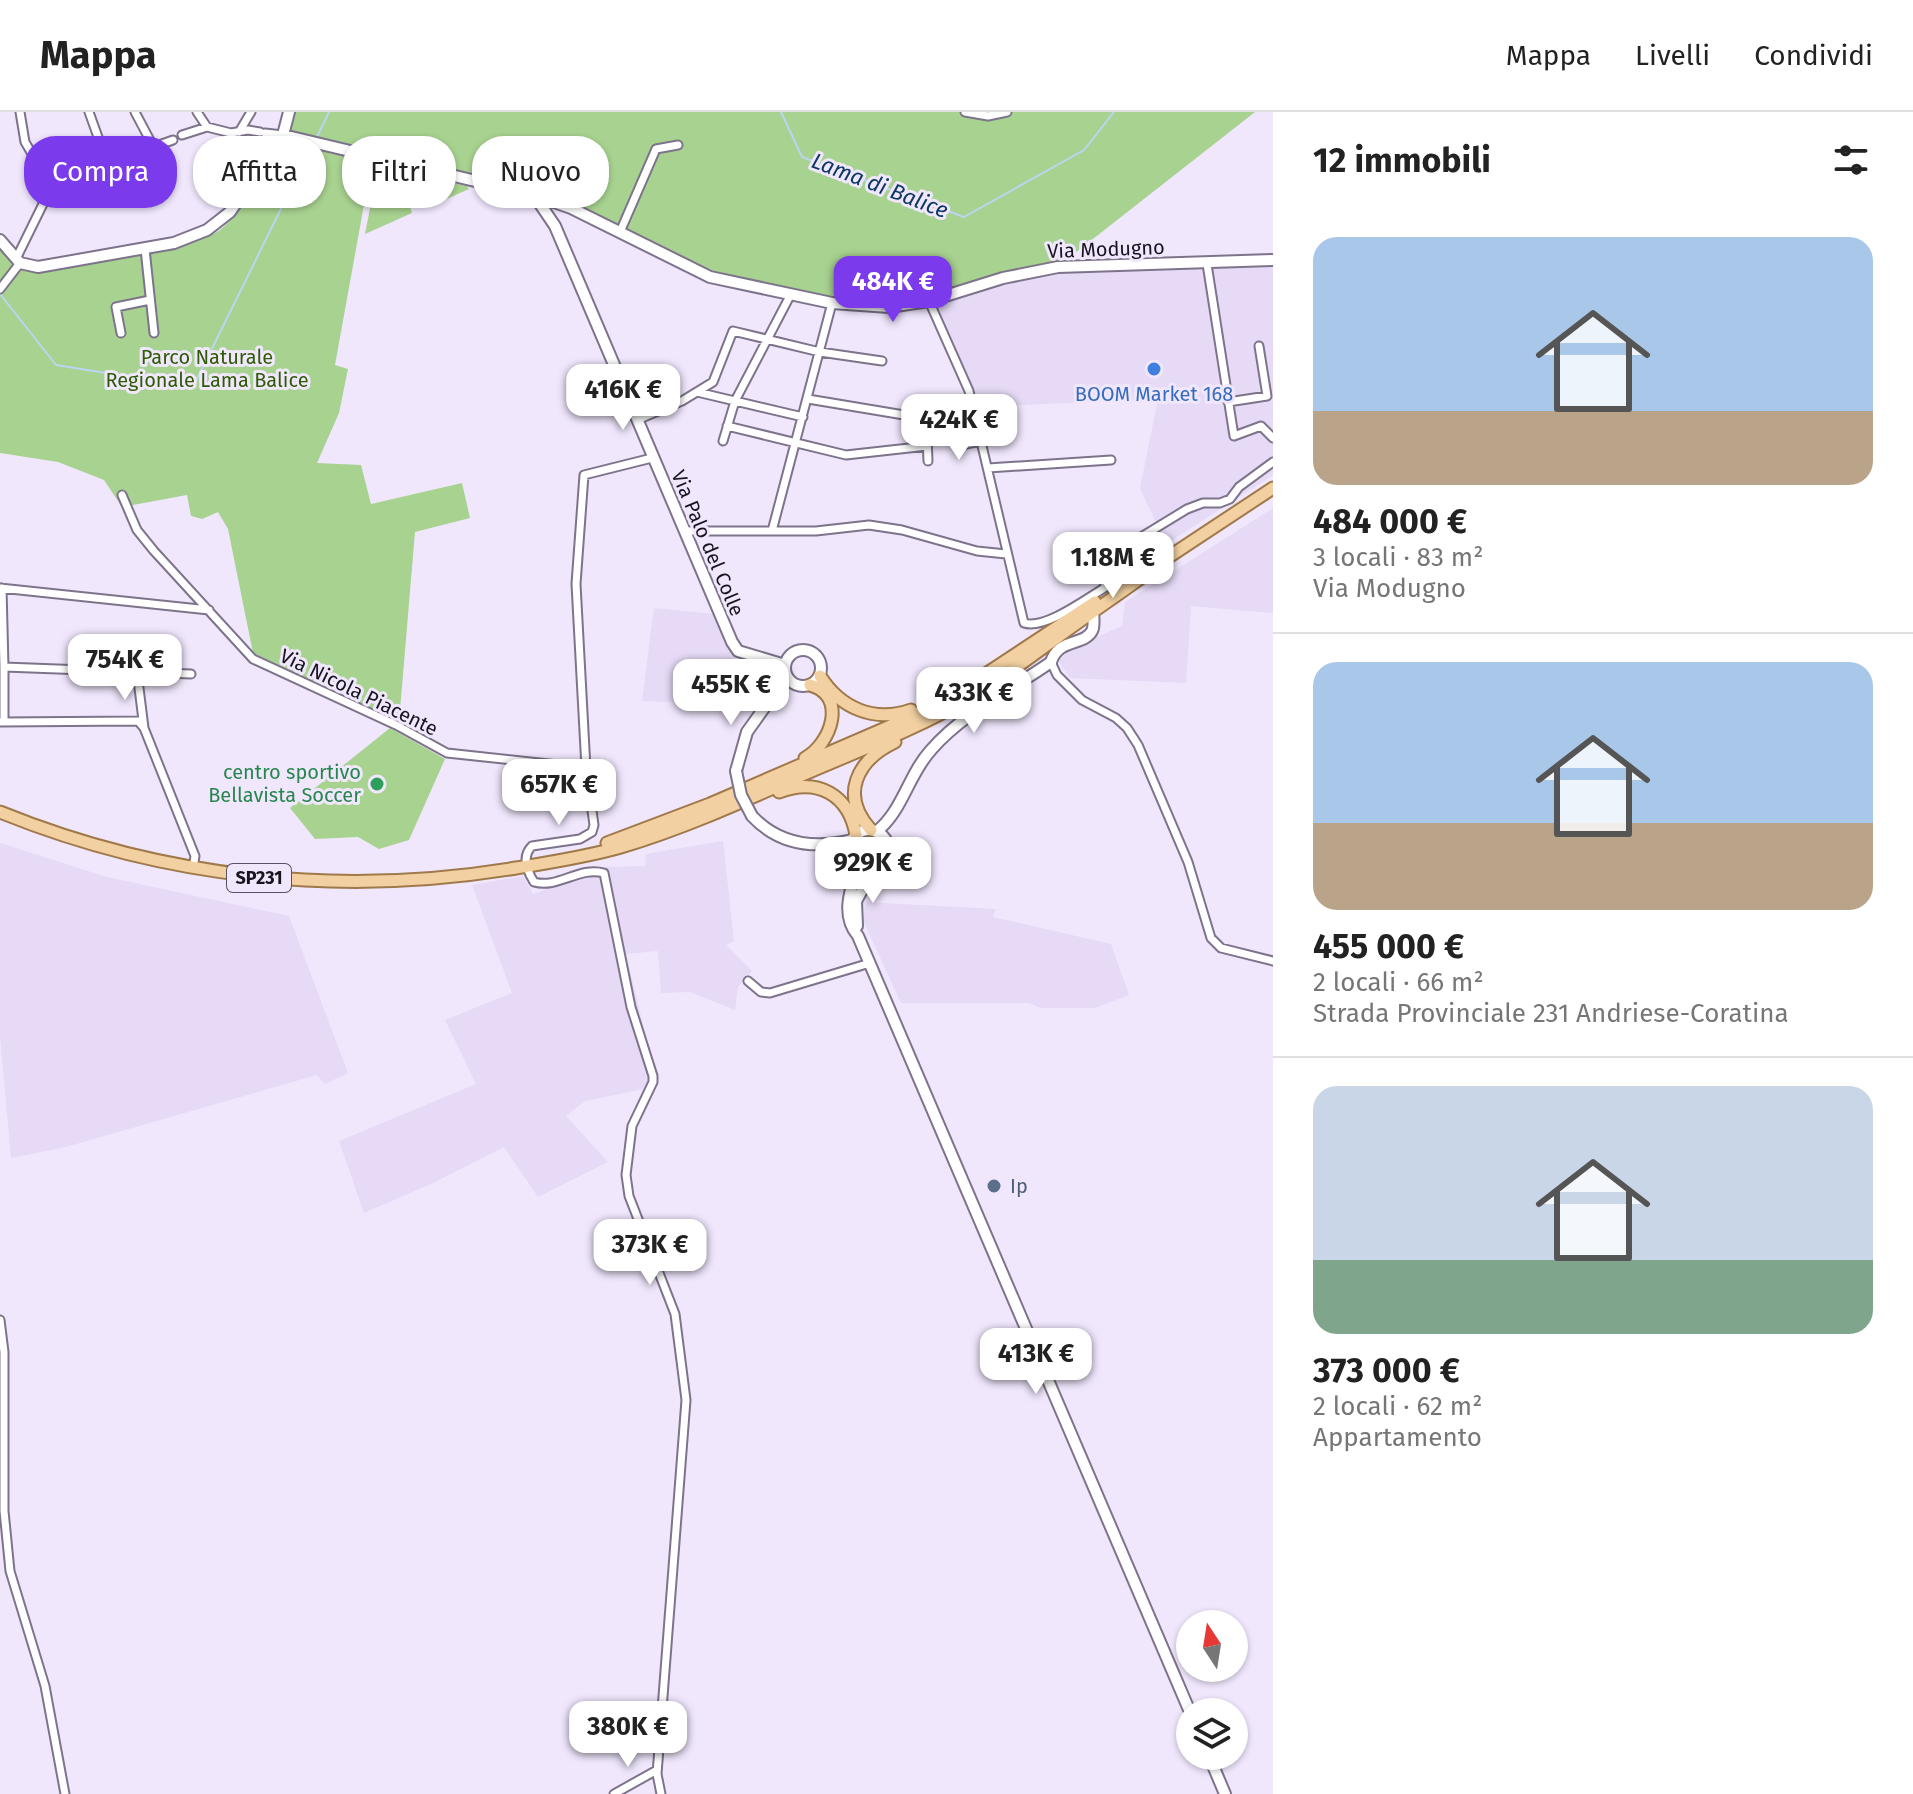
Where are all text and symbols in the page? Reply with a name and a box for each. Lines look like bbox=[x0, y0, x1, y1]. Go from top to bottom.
text: Mappa bbox=[40, 32, 157, 78]
text: Mappa bbox=[1506, 39, 1591, 72]
text: Livelli bbox=[1635, 39, 1710, 72]
text: Condividi bbox=[1754, 39, 1873, 72]
chip: Compra bbox=[24, 136, 177, 208]
chip: Affitta bbox=[193, 136, 326, 208]
chip: Filtri bbox=[342, 136, 456, 208]
chip: Nuovo bbox=[472, 136, 609, 208]
icon: filters bbox=[1829, 138, 1873, 182]
text: 12 immobili bbox=[1313, 140, 1491, 181]
water label: Lama di Balice bbox=[808, 147, 952, 224]
street label: Via Modugno bbox=[1047, 235, 1165, 263]
pin: 484K € bbox=[828, 256, 958, 324]
text: 484K € bbox=[852, 266, 934, 297]
icon: home bbox=[1521, 289, 1665, 433]
park label: Parco Naturale Regionale Lama Balice bbox=[105, 345, 309, 392]
marker: BOOM Market 168 bbox=[1145, 360, 1163, 378]
pin: 416K € bbox=[558, 364, 688, 432]
text: 416K € bbox=[584, 374, 662, 405]
place label: BOOM Market 168 bbox=[1075, 382, 1233, 406]
pin: 424K € bbox=[894, 394, 1024, 462]
text: 424K € bbox=[919, 404, 999, 435]
street label: Via Palo del Colle bbox=[666, 467, 750, 619]
text: 484 000 € bbox=[1313, 501, 1467, 542]
pin: 1.18M € bbox=[1039, 532, 1187, 600]
text: 1.18M € bbox=[1071, 542, 1155, 573]
text: 3 locali · 83 m² bbox=[1313, 542, 1483, 573]
text: Via Modugno bbox=[1313, 573, 1466, 604]
pin: 754K € bbox=[60, 634, 190, 702]
street label: Via Nicola Piacente bbox=[276, 643, 442, 741]
text: 754K € bbox=[86, 644, 164, 675]
pin: 455K € bbox=[666, 659, 796, 727]
pin: 433K € bbox=[909, 667, 1039, 735]
text: 455K € bbox=[691, 669, 771, 700]
text: 433K € bbox=[934, 677, 1014, 708]
icon: home bbox=[1521, 714, 1665, 858]
pin: 657K € bbox=[494, 759, 624, 827]
place label: centro sportivo Bellavista Soccer bbox=[208, 760, 361, 807]
text: 657K € bbox=[520, 769, 598, 800]
marker: centro sportivo Bellavista Soccer bbox=[368, 775, 386, 793]
pin: 929K € bbox=[808, 837, 938, 905]
text: 929K € bbox=[833, 847, 913, 878]
road number: SP231 bbox=[227, 864, 291, 892]
text: 455 000 € bbox=[1313, 926, 1464, 967]
text: 2 locali · 66 m² bbox=[1313, 967, 1484, 998]
text: Strada Provinciale 231 Andriese-Coratina bbox=[1313, 998, 1789, 1029]
icon: home bbox=[1521, 1138, 1665, 1282]
place label: Ip bbox=[1010, 1174, 1028, 1198]
marker: Ip bbox=[985, 1177, 1003, 1195]
pin: 373K € bbox=[585, 1219, 715, 1287]
text: 373K € bbox=[612, 1229, 688, 1260]
pin: 413K € bbox=[971, 1328, 1101, 1396]
text: 413K € bbox=[998, 1338, 1074, 1369]
text: 373 000 € bbox=[1313, 1350, 1460, 1391]
text: 2 locali · 62 m² bbox=[1313, 1391, 1482, 1422]
text: Appartamento bbox=[1313, 1422, 1482, 1453]
north arrow bbox=[1176, 1610, 1248, 1682]
map controls bbox=[1176, 1610, 1248, 1770]
button: layers bbox=[1176, 1698, 1248, 1770]
pin: 380K € bbox=[563, 1701, 693, 1769]
text: 380K € bbox=[587, 1711, 669, 1742]

